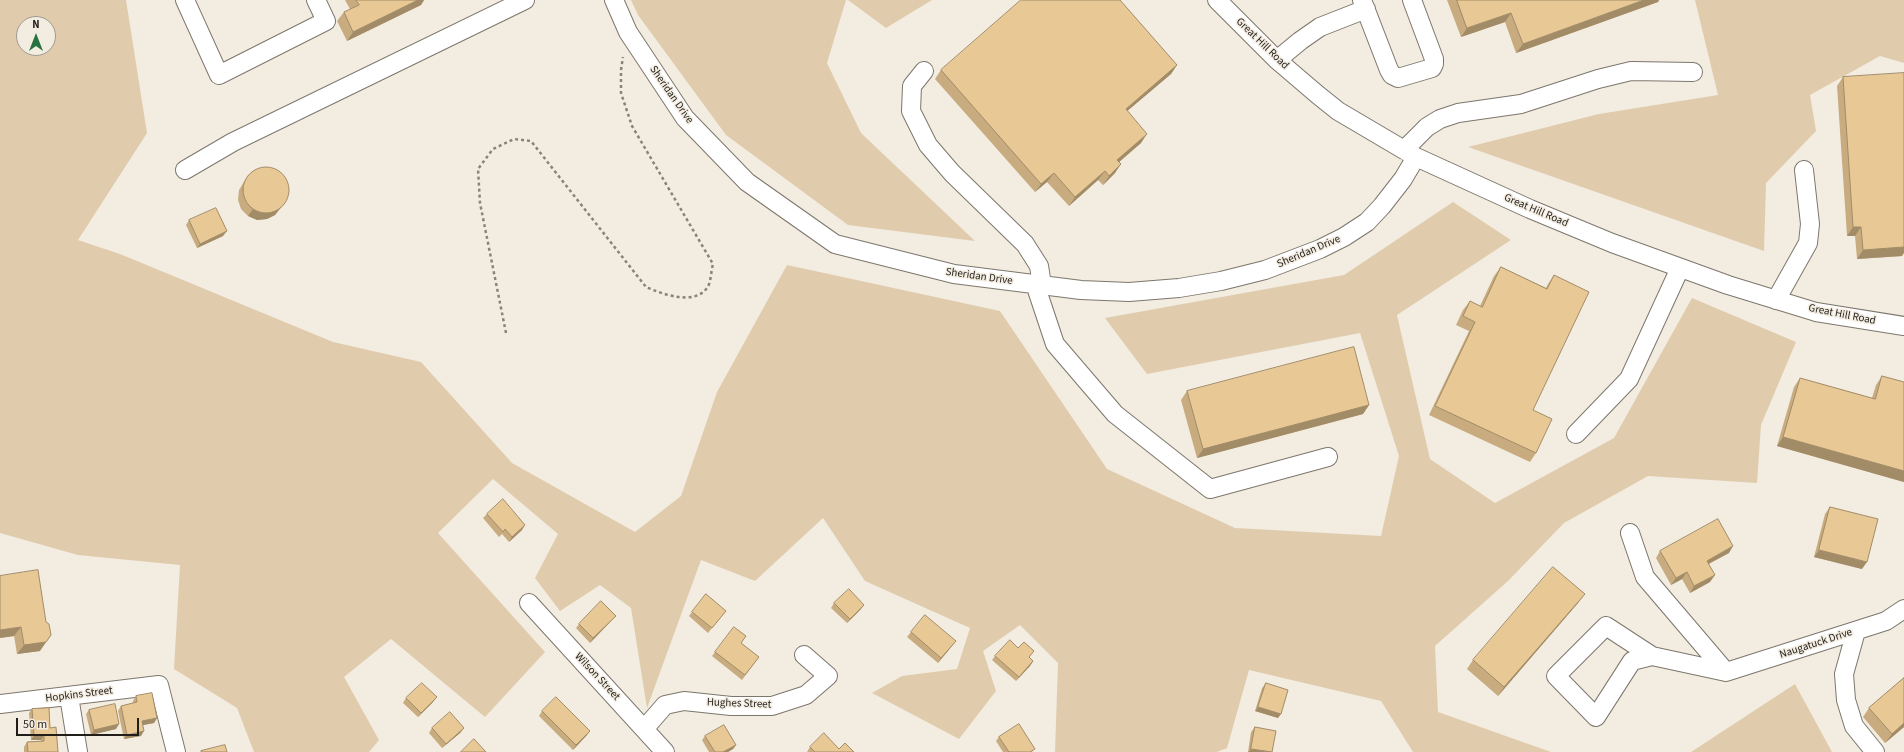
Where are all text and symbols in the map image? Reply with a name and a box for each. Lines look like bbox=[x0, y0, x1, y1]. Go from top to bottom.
street label: Great Hill Road bbox=[1233, 15, 1291, 73]
north arrow bbox=[16, 16, 56, 56]
text: N bbox=[32, 17, 40, 32]
street label: Sheridan Drive bbox=[646, 64, 696, 126]
street label: Great Hill Road bbox=[1502, 192, 1570, 230]
street label: Sheridan Drive bbox=[1275, 233, 1343, 271]
street label: Sheridan Drive bbox=[945, 266, 1013, 288]
street label: Great Hill Road bbox=[1807, 302, 1877, 328]
street label: Naugatuck Drive bbox=[1778, 626, 1854, 662]
street label: Wilson Street bbox=[572, 650, 622, 704]
street label: Hopkins Street bbox=[45, 684, 113, 706]
street label: Hughes Street bbox=[707, 696, 771, 712]
scale bar bbox=[18, 710, 141, 736]
text: 50 m bbox=[23, 716, 47, 733]

